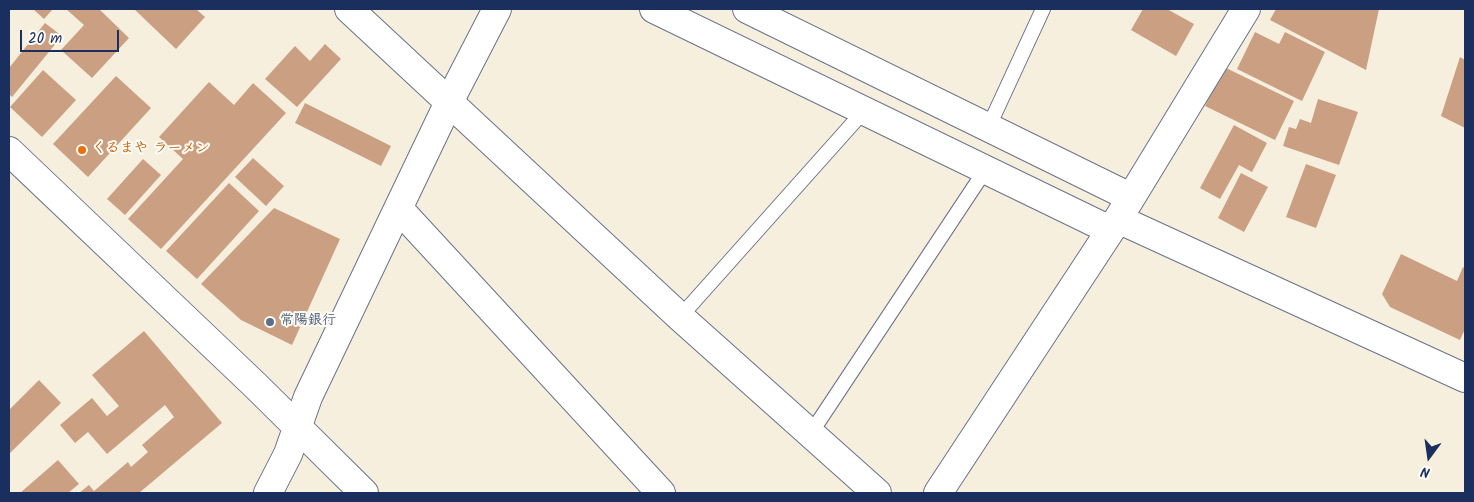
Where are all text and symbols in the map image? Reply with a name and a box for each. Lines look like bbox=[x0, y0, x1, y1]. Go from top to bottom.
scale bar bbox=[22, 20, 121, 52]
text: 20 m bbox=[28, 27, 62, 51]
place label: くるまや ラーメン bbox=[92, 142, 209, 158]
marker: くるまや ラーメン bbox=[76, 144, 88, 156]
place label: 常陽銀行 bbox=[280, 314, 336, 330]
marker: 常陽銀行 bbox=[264, 316, 276, 328]
north arrow bbox=[1404, 432, 1454, 482]
text: N bbox=[1418, 460, 1432, 483]

